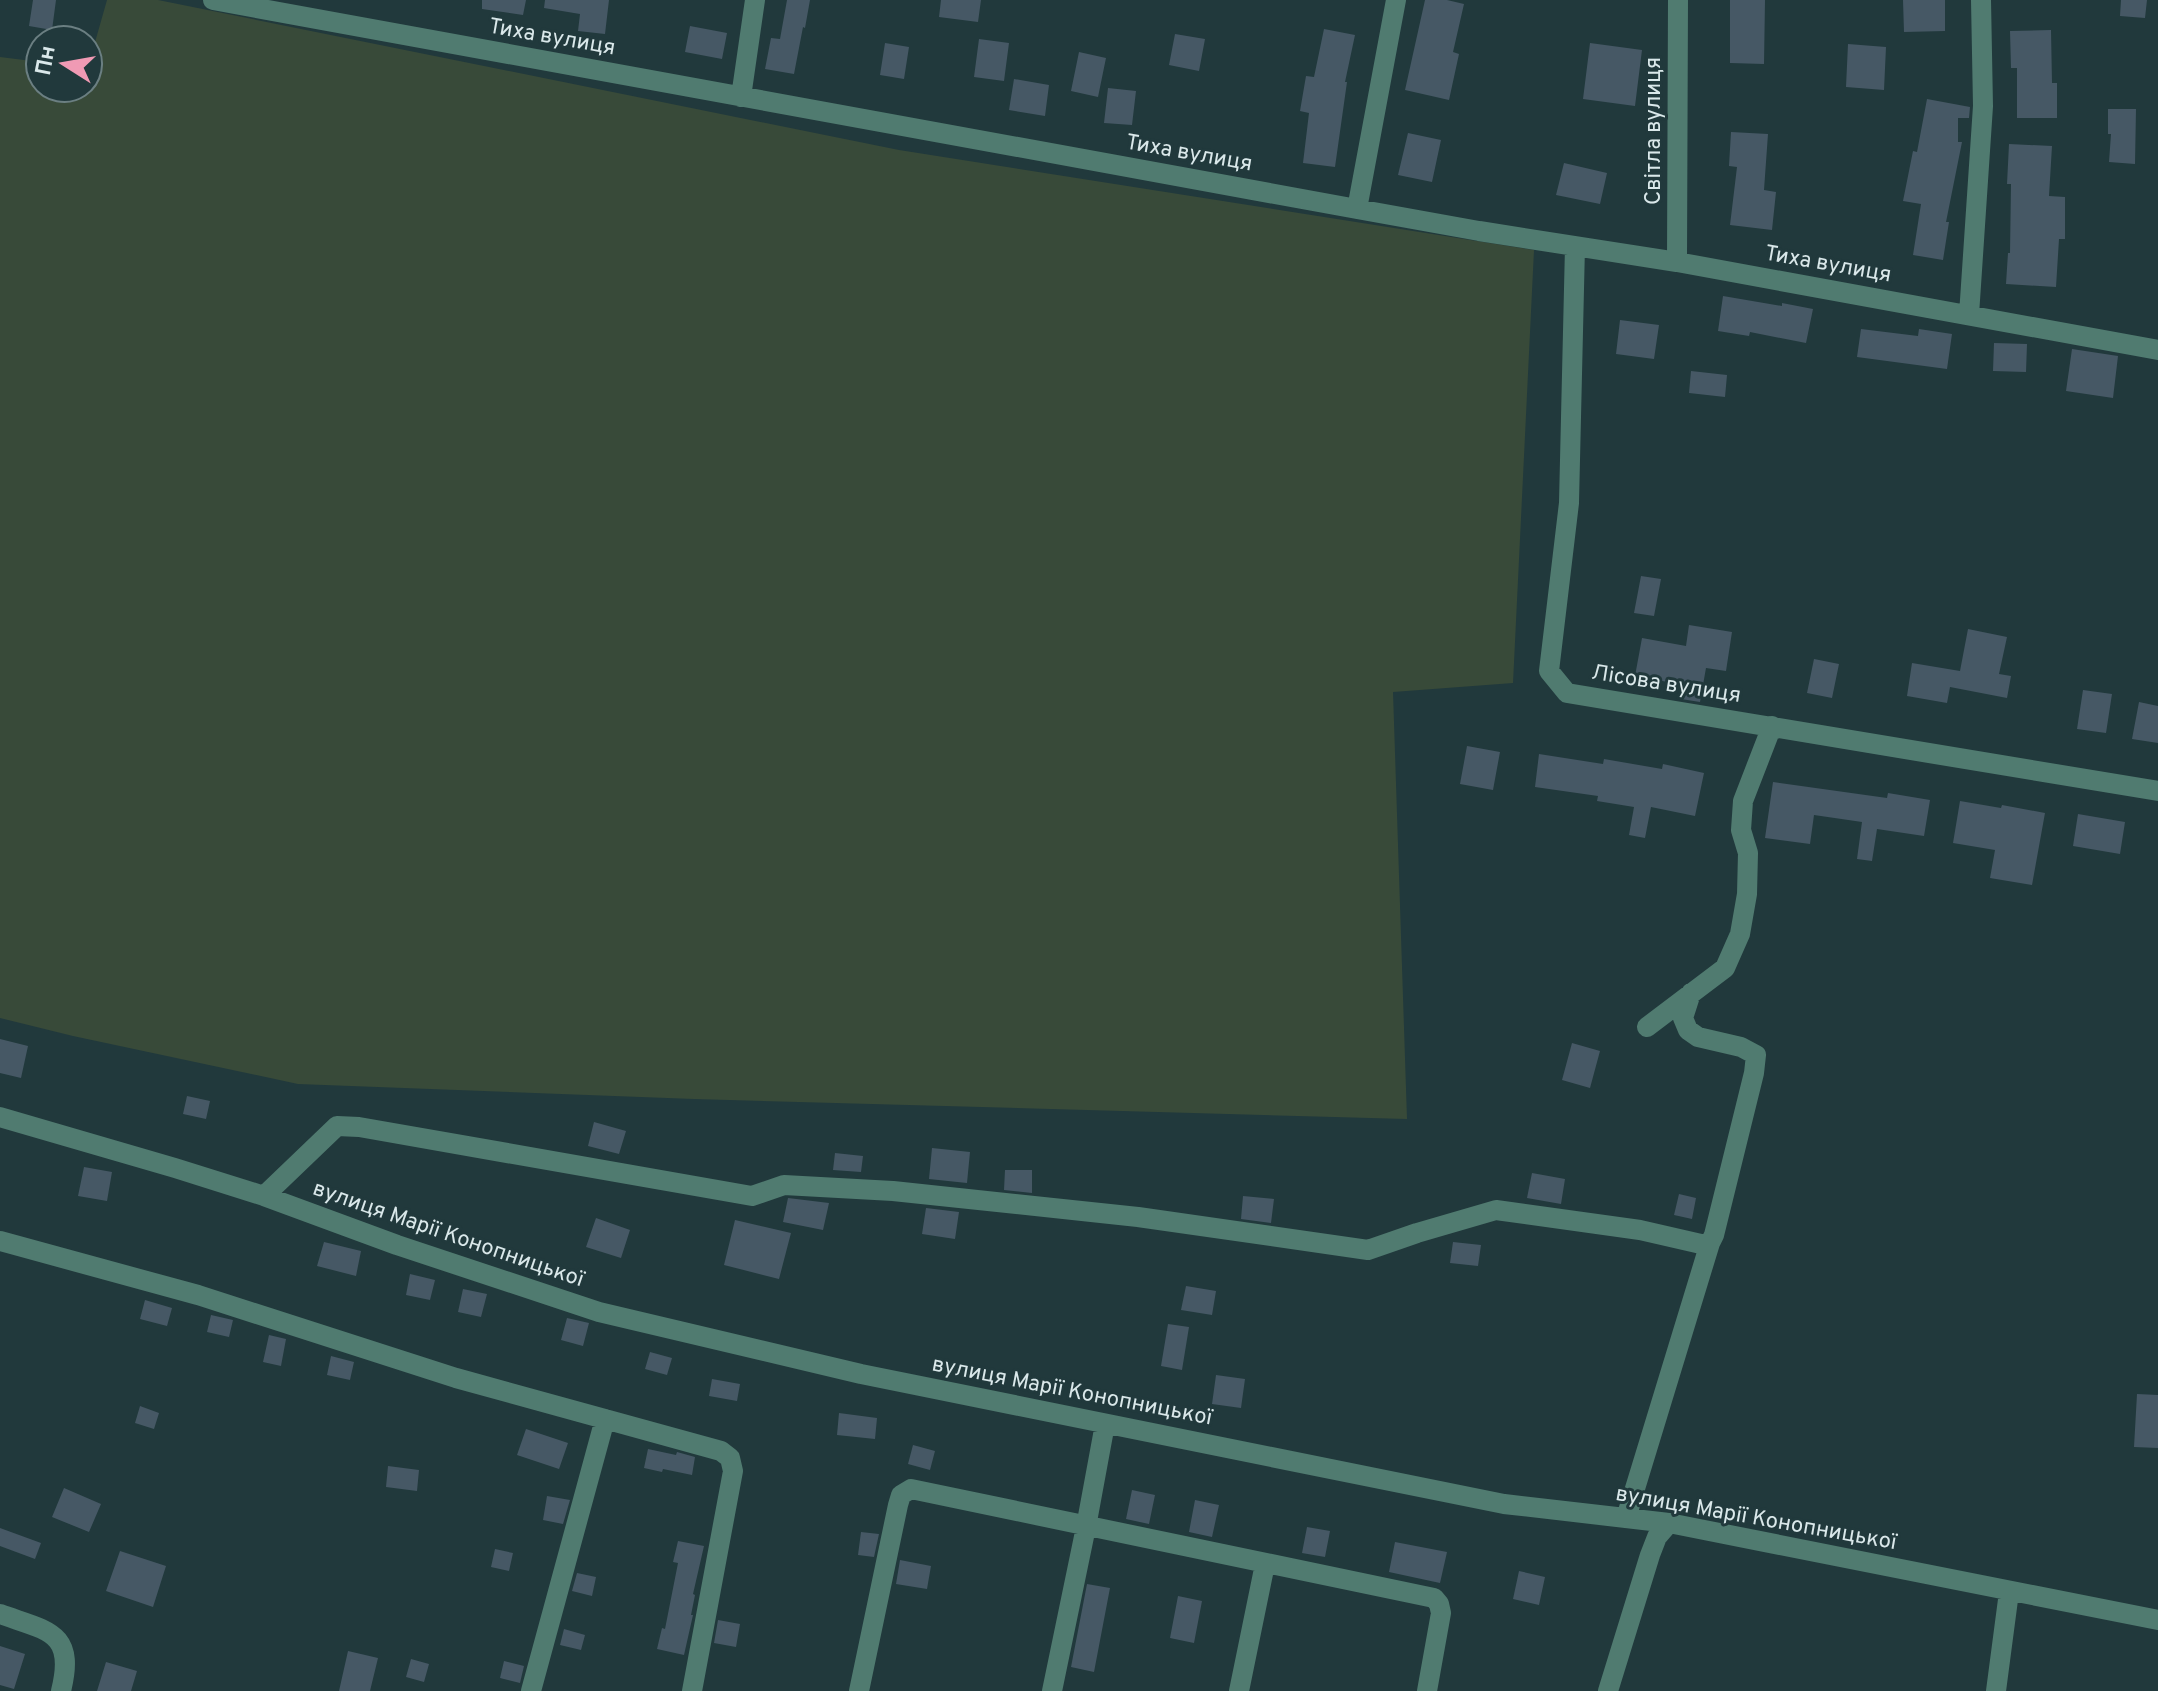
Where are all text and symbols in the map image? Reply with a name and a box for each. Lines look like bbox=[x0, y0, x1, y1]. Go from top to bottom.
street label: Тиха вулиця bbox=[487, 14, 617, 62]
north arrow bbox=[24, 24, 104, 104]
text: Пн bbox=[31, 44, 63, 78]
street label: Світла вулиця bbox=[1641, 57, 1668, 205]
street label: Тиха вулиця bbox=[1124, 130, 1254, 178]
street label: Тиха вулиця bbox=[1763, 241, 1893, 289]
street label: Лісова вулиця bbox=[1589, 660, 1743, 710]
street label: вулиця Марії Конопницької bbox=[309, 1176, 587, 1294]
street label: вулиця Марії Конопницької bbox=[930, 1352, 1215, 1433]
street label: вулиця Марії Конопницької bbox=[1613, 1481, 1899, 1557]

